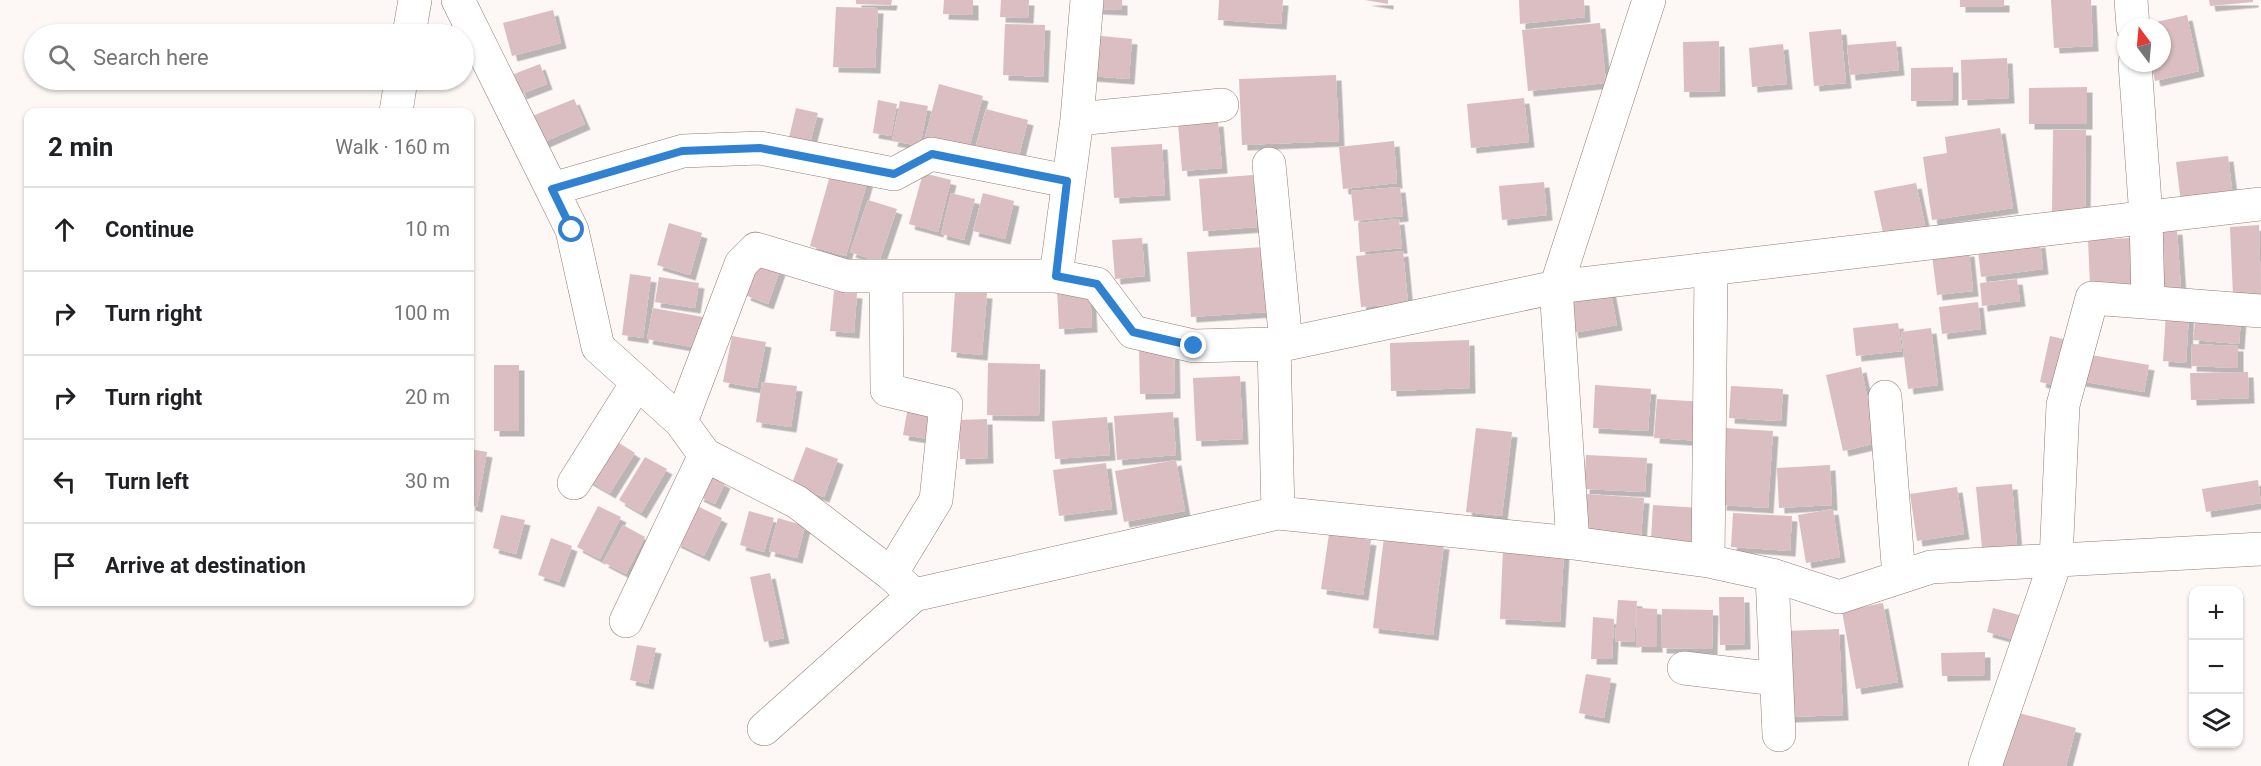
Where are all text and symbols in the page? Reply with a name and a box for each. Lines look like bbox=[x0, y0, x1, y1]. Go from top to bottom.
north arrow bbox=[2117, 18, 2171, 72]
search box bbox=[24, 24, 474, 90]
icon: search bbox=[45, 41, 78, 74]
text: Search here bbox=[93, 45, 209, 70]
text: 2 min bbox=[48, 132, 113, 162]
text: Walk · 160 m bbox=[335, 135, 450, 159]
icon: ahead bbox=[48, 213, 81, 246]
route start bbox=[558, 216, 584, 242]
text: Continue bbox=[105, 217, 194, 242]
text: 10 m bbox=[405, 217, 450, 241]
icon: right bbox=[48, 297, 81, 330]
text: Turn right bbox=[105, 301, 202, 326]
text: 100 m bbox=[394, 301, 450, 325]
route end bbox=[1180, 332, 1206, 358]
icon: right bbox=[48, 381, 81, 414]
text: Turn right bbox=[105, 385, 202, 410]
text: 20 m bbox=[405, 385, 450, 409]
icon: left bbox=[48, 465, 81, 498]
text: Turn left bbox=[105, 469, 189, 494]
text: 30 m bbox=[405, 469, 450, 493]
icon: arrive bbox=[48, 549, 81, 582]
text: Arrive at destination bbox=[105, 553, 306, 578]
map controls bbox=[2189, 586, 2243, 748]
button: + bbox=[2189, 586, 2243, 640]
button: − bbox=[2189, 640, 2243, 694]
button: layers bbox=[2189, 694, 2243, 748]

